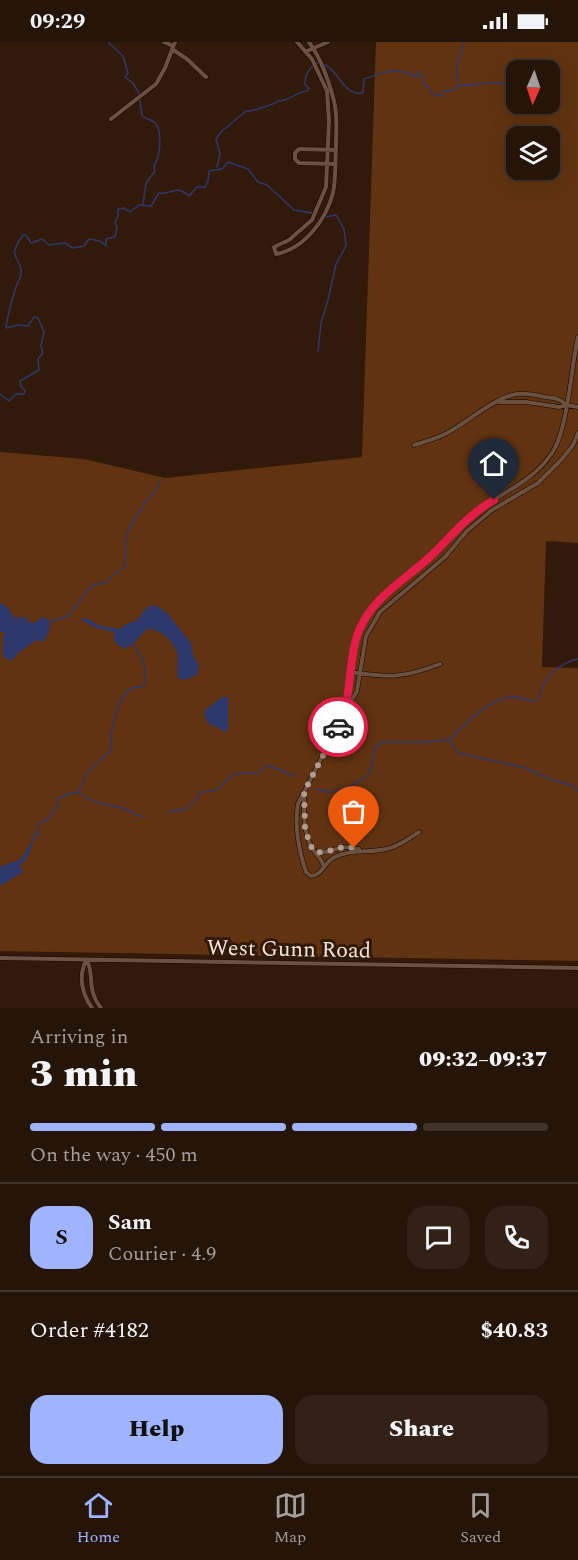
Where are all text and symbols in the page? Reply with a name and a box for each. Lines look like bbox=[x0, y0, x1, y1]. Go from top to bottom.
text: 09:29 bbox=[30, 5, 85, 38]
north arrow bbox=[506, 60, 560, 114]
map controls bbox=[506, 60, 560, 180]
button: layers bbox=[506, 126, 560, 180]
pin bbox=[468, 438, 519, 500]
icon: home bbox=[477, 447, 510, 480]
courier bbox=[308, 697, 368, 757]
icon: car bbox=[322, 711, 355, 744]
pin bbox=[328, 786, 379, 848]
icon: bag bbox=[337, 795, 370, 828]
street label: West Gunn Road bbox=[207, 932, 371, 967]
text: Arriving in bbox=[30, 1022, 128, 1052]
text: 09:32–09:37 bbox=[419, 1043, 548, 1076]
text: 3 min bbox=[30, 1045, 138, 1104]
text: On the way · 450 m bbox=[30, 1140, 198, 1170]
text: Sam bbox=[108, 1206, 152, 1239]
button: chat bbox=[407, 1206, 470, 1269]
button: phone bbox=[485, 1206, 548, 1269]
text: S bbox=[55, 1221, 68, 1254]
text: Courier · 4.9 bbox=[108, 1239, 216, 1269]
text: Order #4182 bbox=[30, 1314, 149, 1347]
text: $40.83 bbox=[480, 1314, 548, 1347]
button: Help bbox=[30, 1395, 283, 1464]
button: Share bbox=[295, 1395, 548, 1464]
tab: Home bbox=[77, 1489, 120, 1549]
tab: Map bbox=[274, 1489, 307, 1549]
tab: Saved bbox=[460, 1489, 501, 1549]

